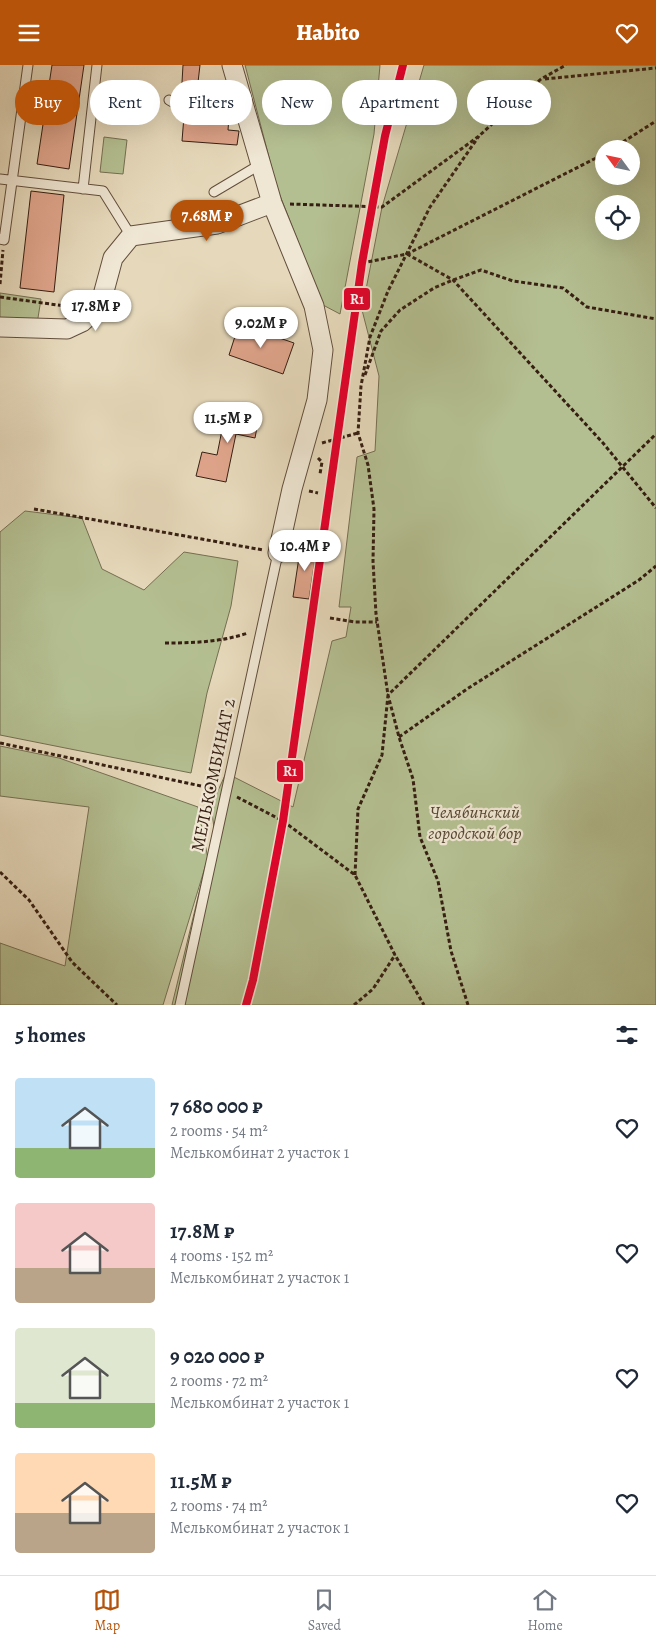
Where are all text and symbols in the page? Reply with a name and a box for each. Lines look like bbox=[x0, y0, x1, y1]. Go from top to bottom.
text: Habito bbox=[296, 18, 360, 48]
icon: menu bbox=[15, 19, 43, 47]
icon: heart bbox=[613, 19, 641, 47]
chip: Buy bbox=[15, 80, 80, 125]
chip: Rent bbox=[90, 80, 160, 125]
chip: Filters bbox=[170, 80, 252, 125]
chip: New bbox=[262, 80, 332, 125]
chip: Apartment bbox=[342, 80, 457, 125]
chip: House bbox=[467, 80, 551, 125]
north arrow bbox=[595, 140, 640, 185]
map controls bbox=[595, 140, 640, 240]
button: locate bbox=[595, 195, 640, 240]
pin: 7.68M ₽ bbox=[161, 199, 253, 242]
text: 7.68M ₽ bbox=[182, 205, 232, 227]
line badge: R1 bbox=[343, 287, 371, 311]
pin: 17.8M ₽ bbox=[50, 289, 142, 332]
text: R1 bbox=[350, 290, 364, 309]
text: 17.8M ₽ bbox=[71, 295, 121, 317]
pin: 9.02M ₽ bbox=[215, 307, 307, 349]
text: 9.02M ₽ bbox=[235, 312, 287, 334]
pin: 11.5M ₽ bbox=[182, 401, 274, 444]
text: 11.5M ₽ bbox=[204, 407, 252, 429]
pin: 10.4M ₽ bbox=[259, 529, 351, 572]
text: 10.4M ₽ bbox=[280, 535, 330, 557]
street label: МЕЛЬКОМБИНАТ 2 bbox=[185, 696, 241, 854]
line badge: R1 bbox=[276, 759, 304, 783]
text: R1 bbox=[283, 762, 297, 781]
park label: Челябинский городской бор bbox=[428, 800, 522, 845]
text: 5 homes bbox=[15, 1021, 86, 1049]
icon: filters bbox=[613, 1021, 641, 1049]
text: 7 680 000 ₽ bbox=[170, 1092, 263, 1120]
icon: home bbox=[55, 1098, 115, 1158]
icon: heart bbox=[613, 1114, 641, 1142]
text: 2 rooms · 54 m² bbox=[170, 1120, 268, 1142]
text: Мелькомбинат 2 участок 1 bbox=[170, 1142, 349, 1164]
text: 17.8M ₽ bbox=[170, 1217, 234, 1245]
icon: home bbox=[55, 1223, 115, 1283]
icon: heart bbox=[613, 1239, 641, 1267]
text: 4 rooms · 152 m² bbox=[170, 1245, 273, 1267]
text: Мелькомбинат 2 участок 1 bbox=[170, 1267, 349, 1289]
text: 9 020 000 ₽ bbox=[170, 1342, 264, 1370]
icon: home bbox=[55, 1348, 115, 1408]
icon: heart bbox=[613, 1364, 641, 1392]
text: 2 rooms · 72 m² bbox=[170, 1370, 268, 1392]
text: Мелькомбинат 2 участок 1 bbox=[170, 1392, 349, 1414]
text: 11.5M ₽ bbox=[170, 1467, 232, 1495]
icon: home bbox=[55, 1473, 115, 1533]
icon: heart bbox=[613, 1489, 641, 1517]
text: 2 rooms · 74 m² bbox=[170, 1495, 268, 1517]
text: Мелькомбинат 2 участок 1 bbox=[170, 1517, 349, 1539]
tab: Map bbox=[93, 1586, 121, 1635]
tab: Saved bbox=[308, 1586, 341, 1635]
tab: Home bbox=[528, 1586, 563, 1635]

